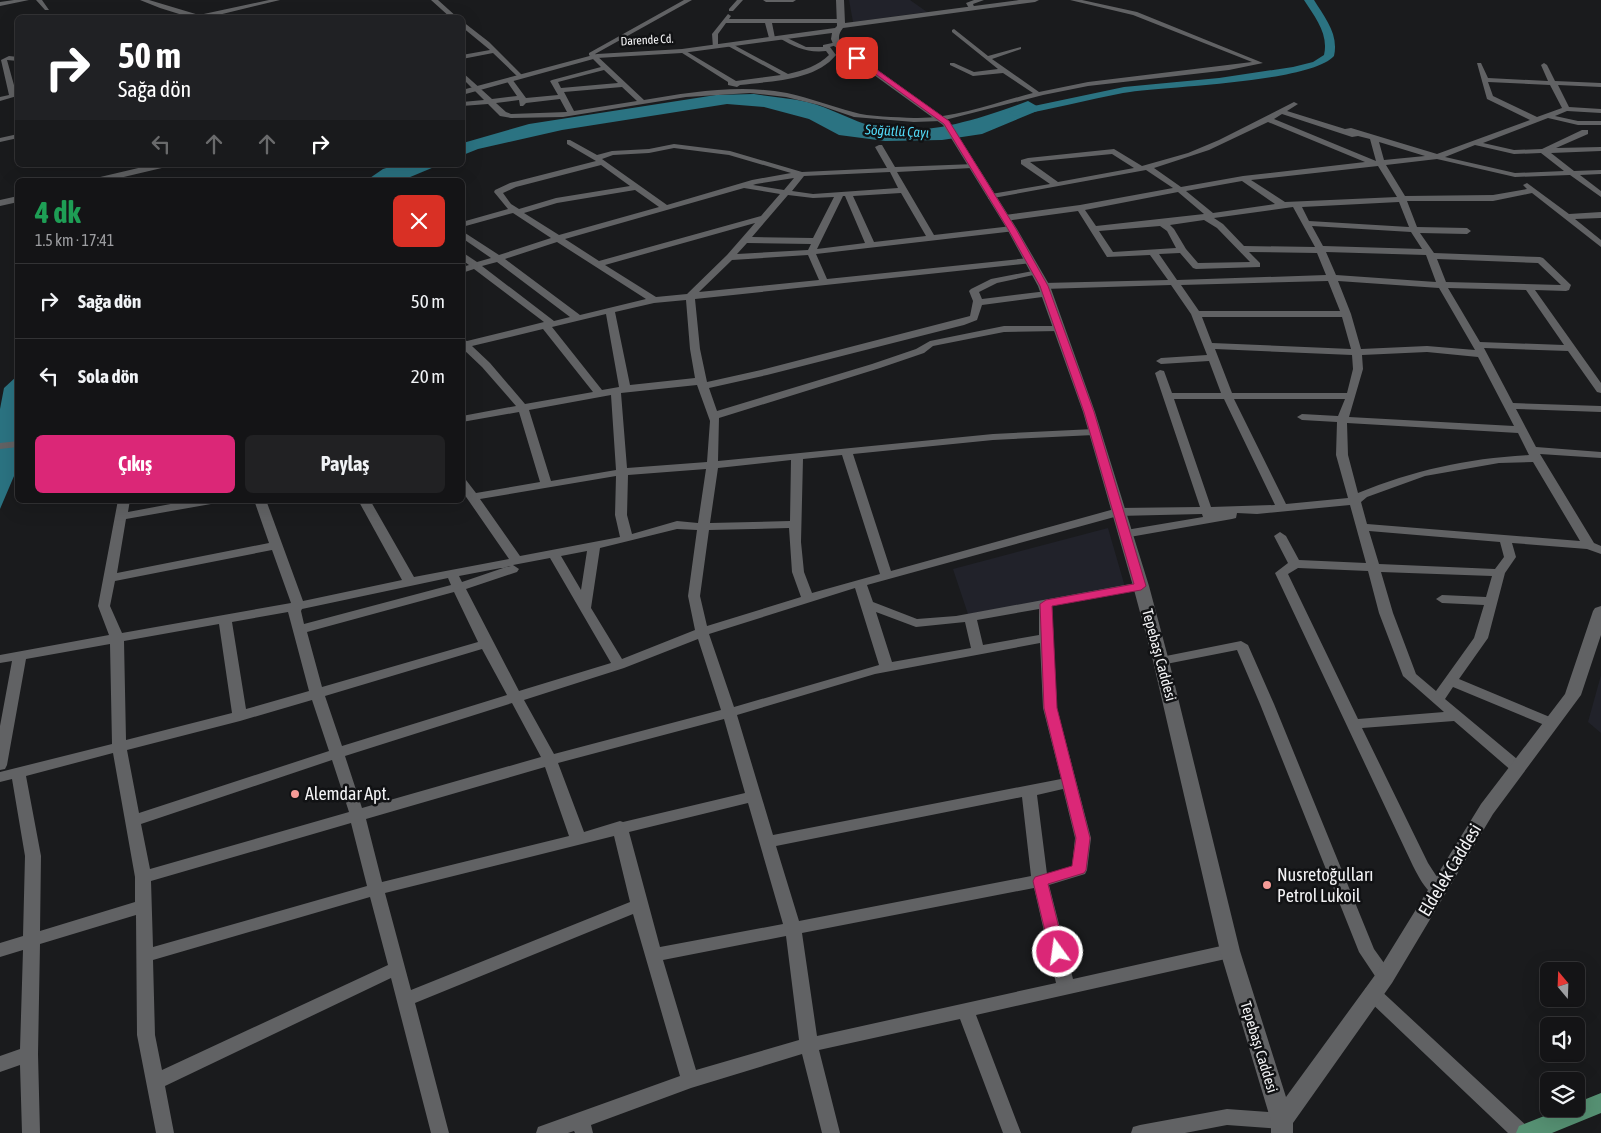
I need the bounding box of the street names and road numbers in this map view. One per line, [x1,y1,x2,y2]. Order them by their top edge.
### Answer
street label: Darende Cd. [620,32,674,48]
street label: Tepebaşı Caddesi [1139,607,1180,703]
street label: Eldelek Caddesi [1414,820,1485,920]
street label: Tepebaşı Caddesi [1237,999,1281,1095]

